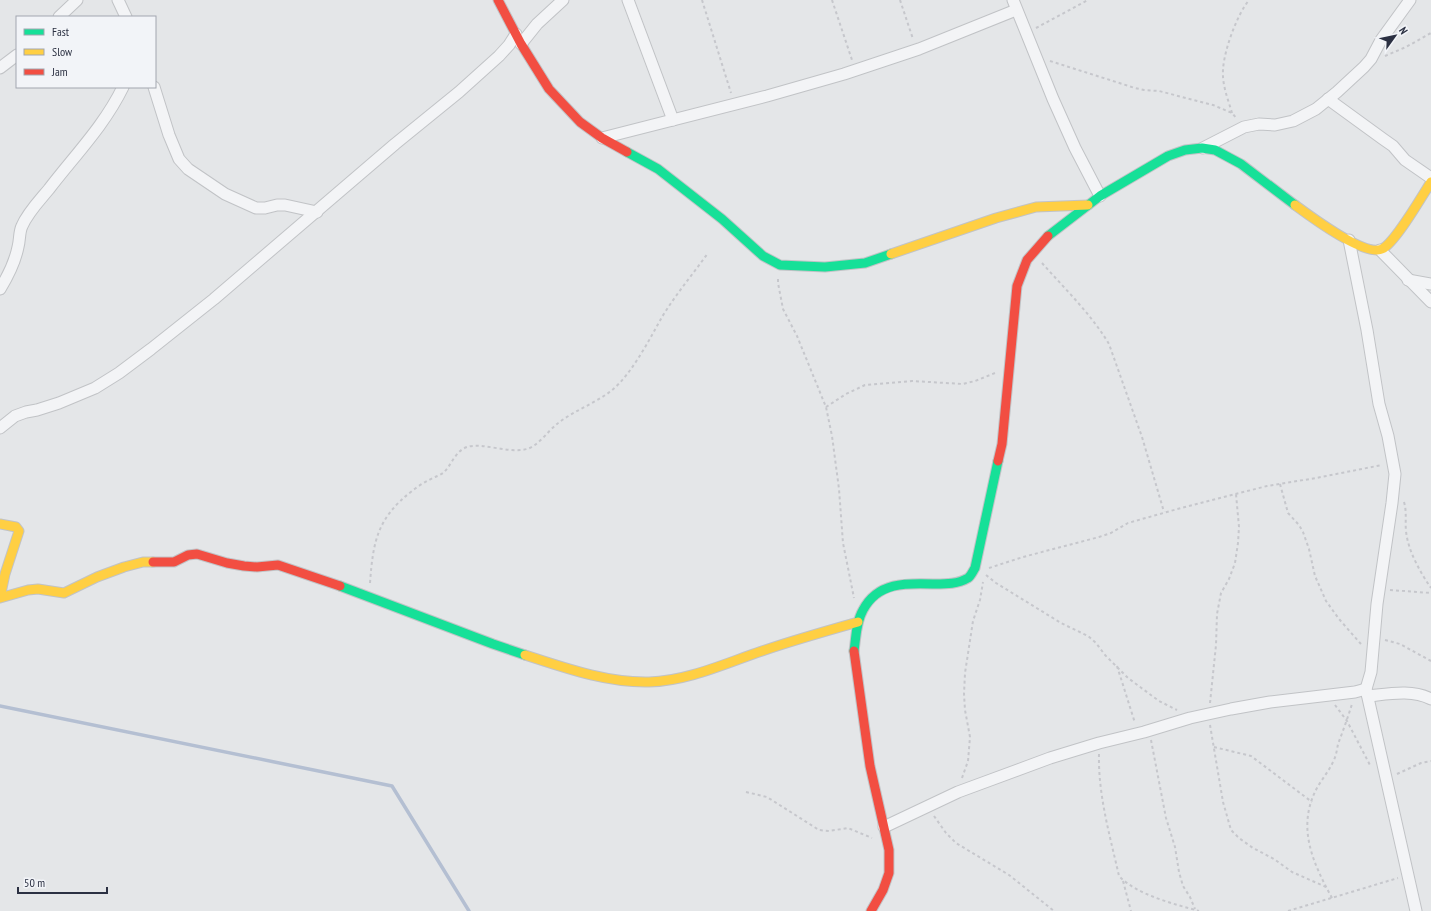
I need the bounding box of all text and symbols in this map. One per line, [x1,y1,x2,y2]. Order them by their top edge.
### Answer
legend [16,16,156,88]
north arrow [1375,16,1415,56]
text: Fast [52,24,70,39]
text: N [1396,24,1411,37]
text: Slow [52,44,73,59]
text: Jam [51,64,68,79]
scale bar [18,869,107,895]
text: 50 m [24,875,45,890]

